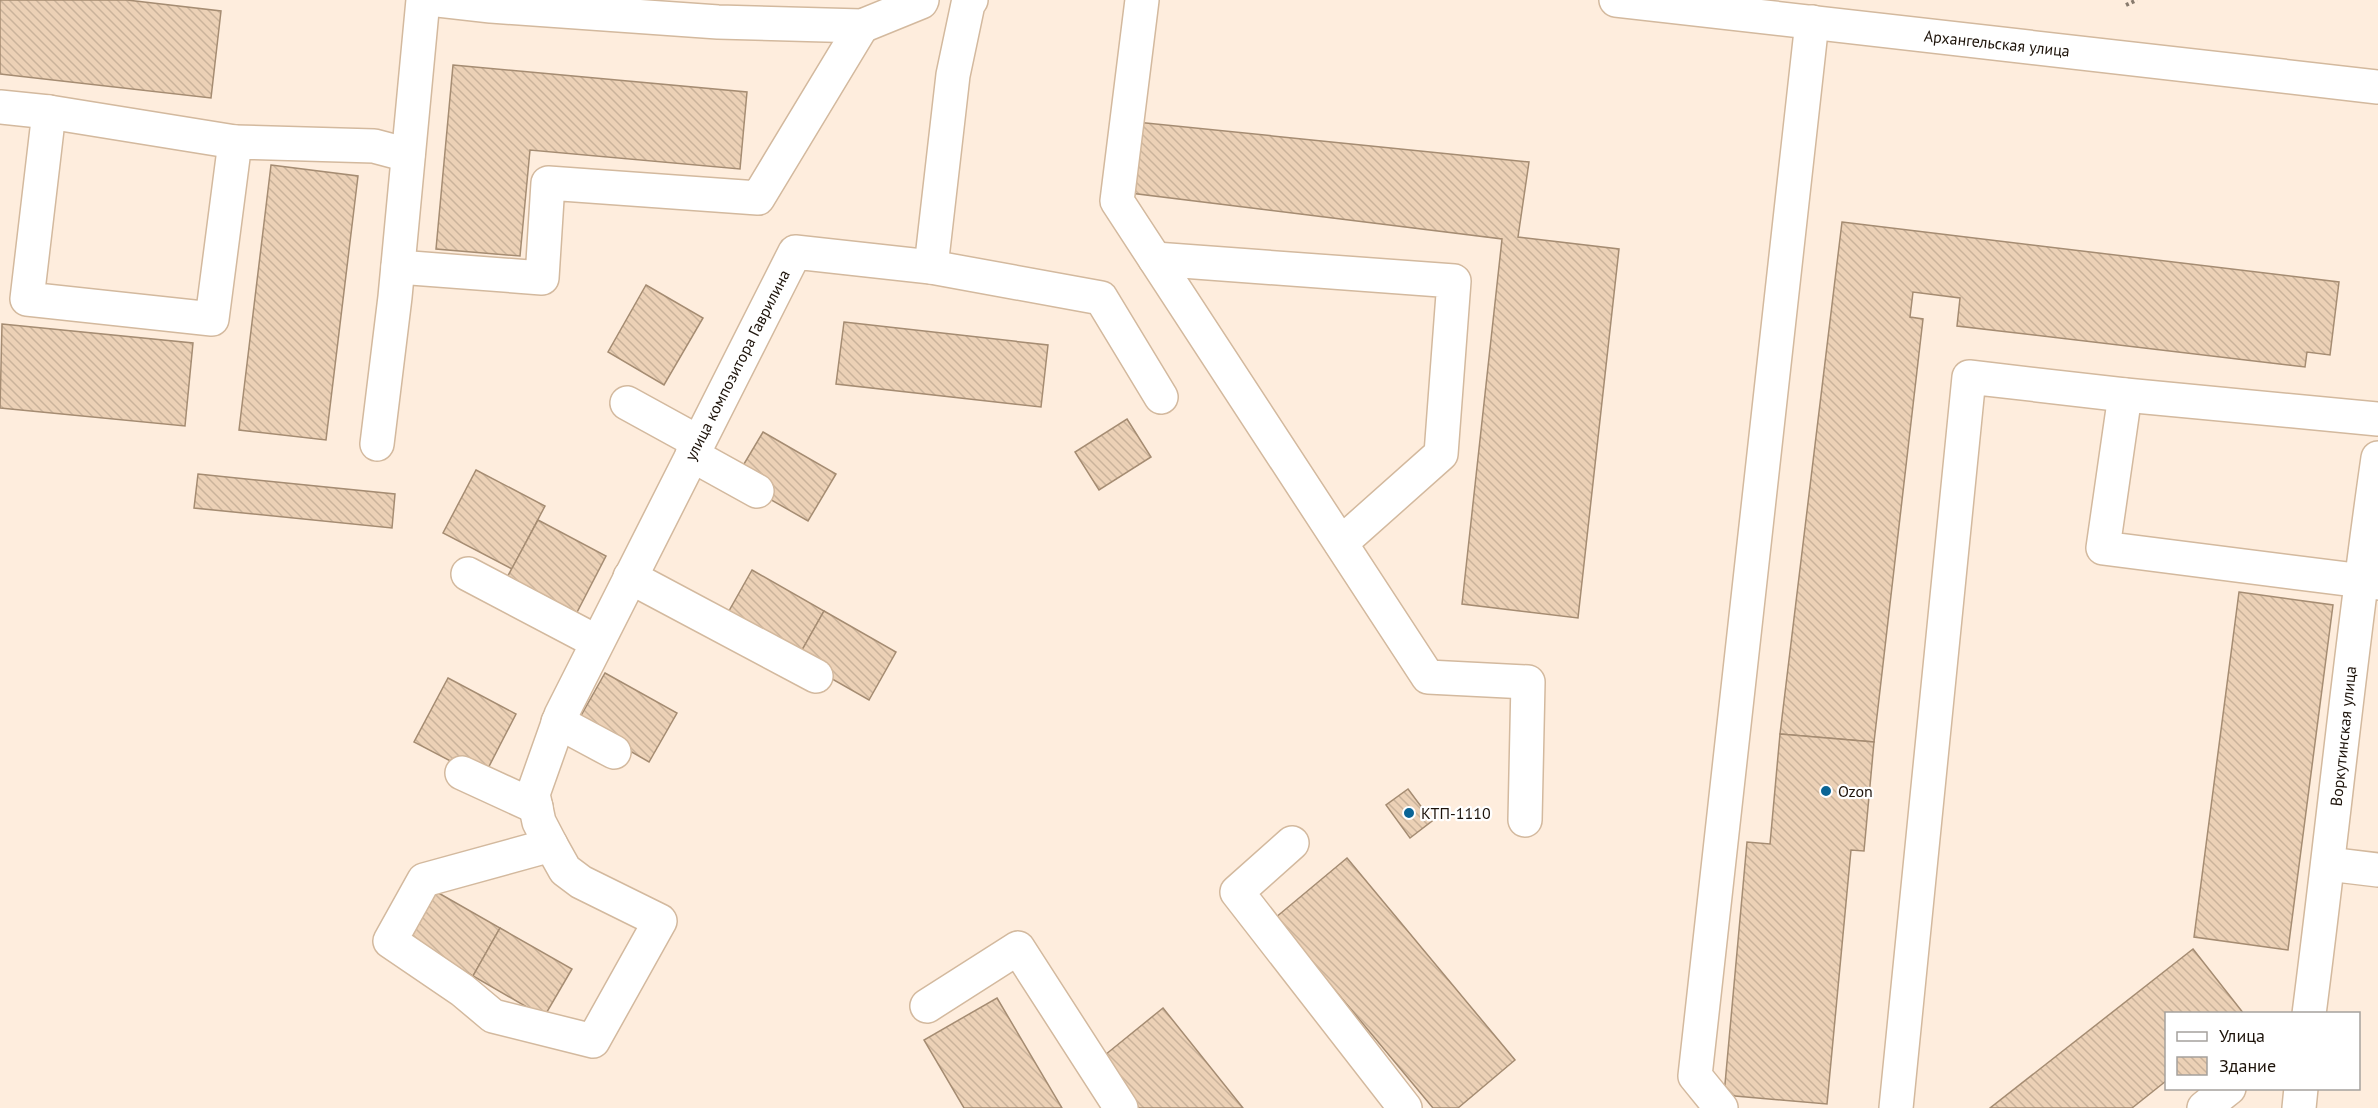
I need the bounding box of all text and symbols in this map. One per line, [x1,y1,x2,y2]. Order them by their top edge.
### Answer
street label: Архангельская улица [1923,25,2071,61]
street label: улица композитора Гаврилина [680,266,794,464]
street label: Воркутинская улица [2326,665,2360,807]
place label: Ozon [1838,781,1873,801]
marker: Ozon [1819,784,1833,798]
place label: КТП-1110 [1421,803,1491,823]
marker: КТП-1110 [1402,806,1416,820]
legend [2165,1012,2360,1090]
text: Улица [2219,1024,2265,1047]
text: Здание [2219,1054,2276,1077]

